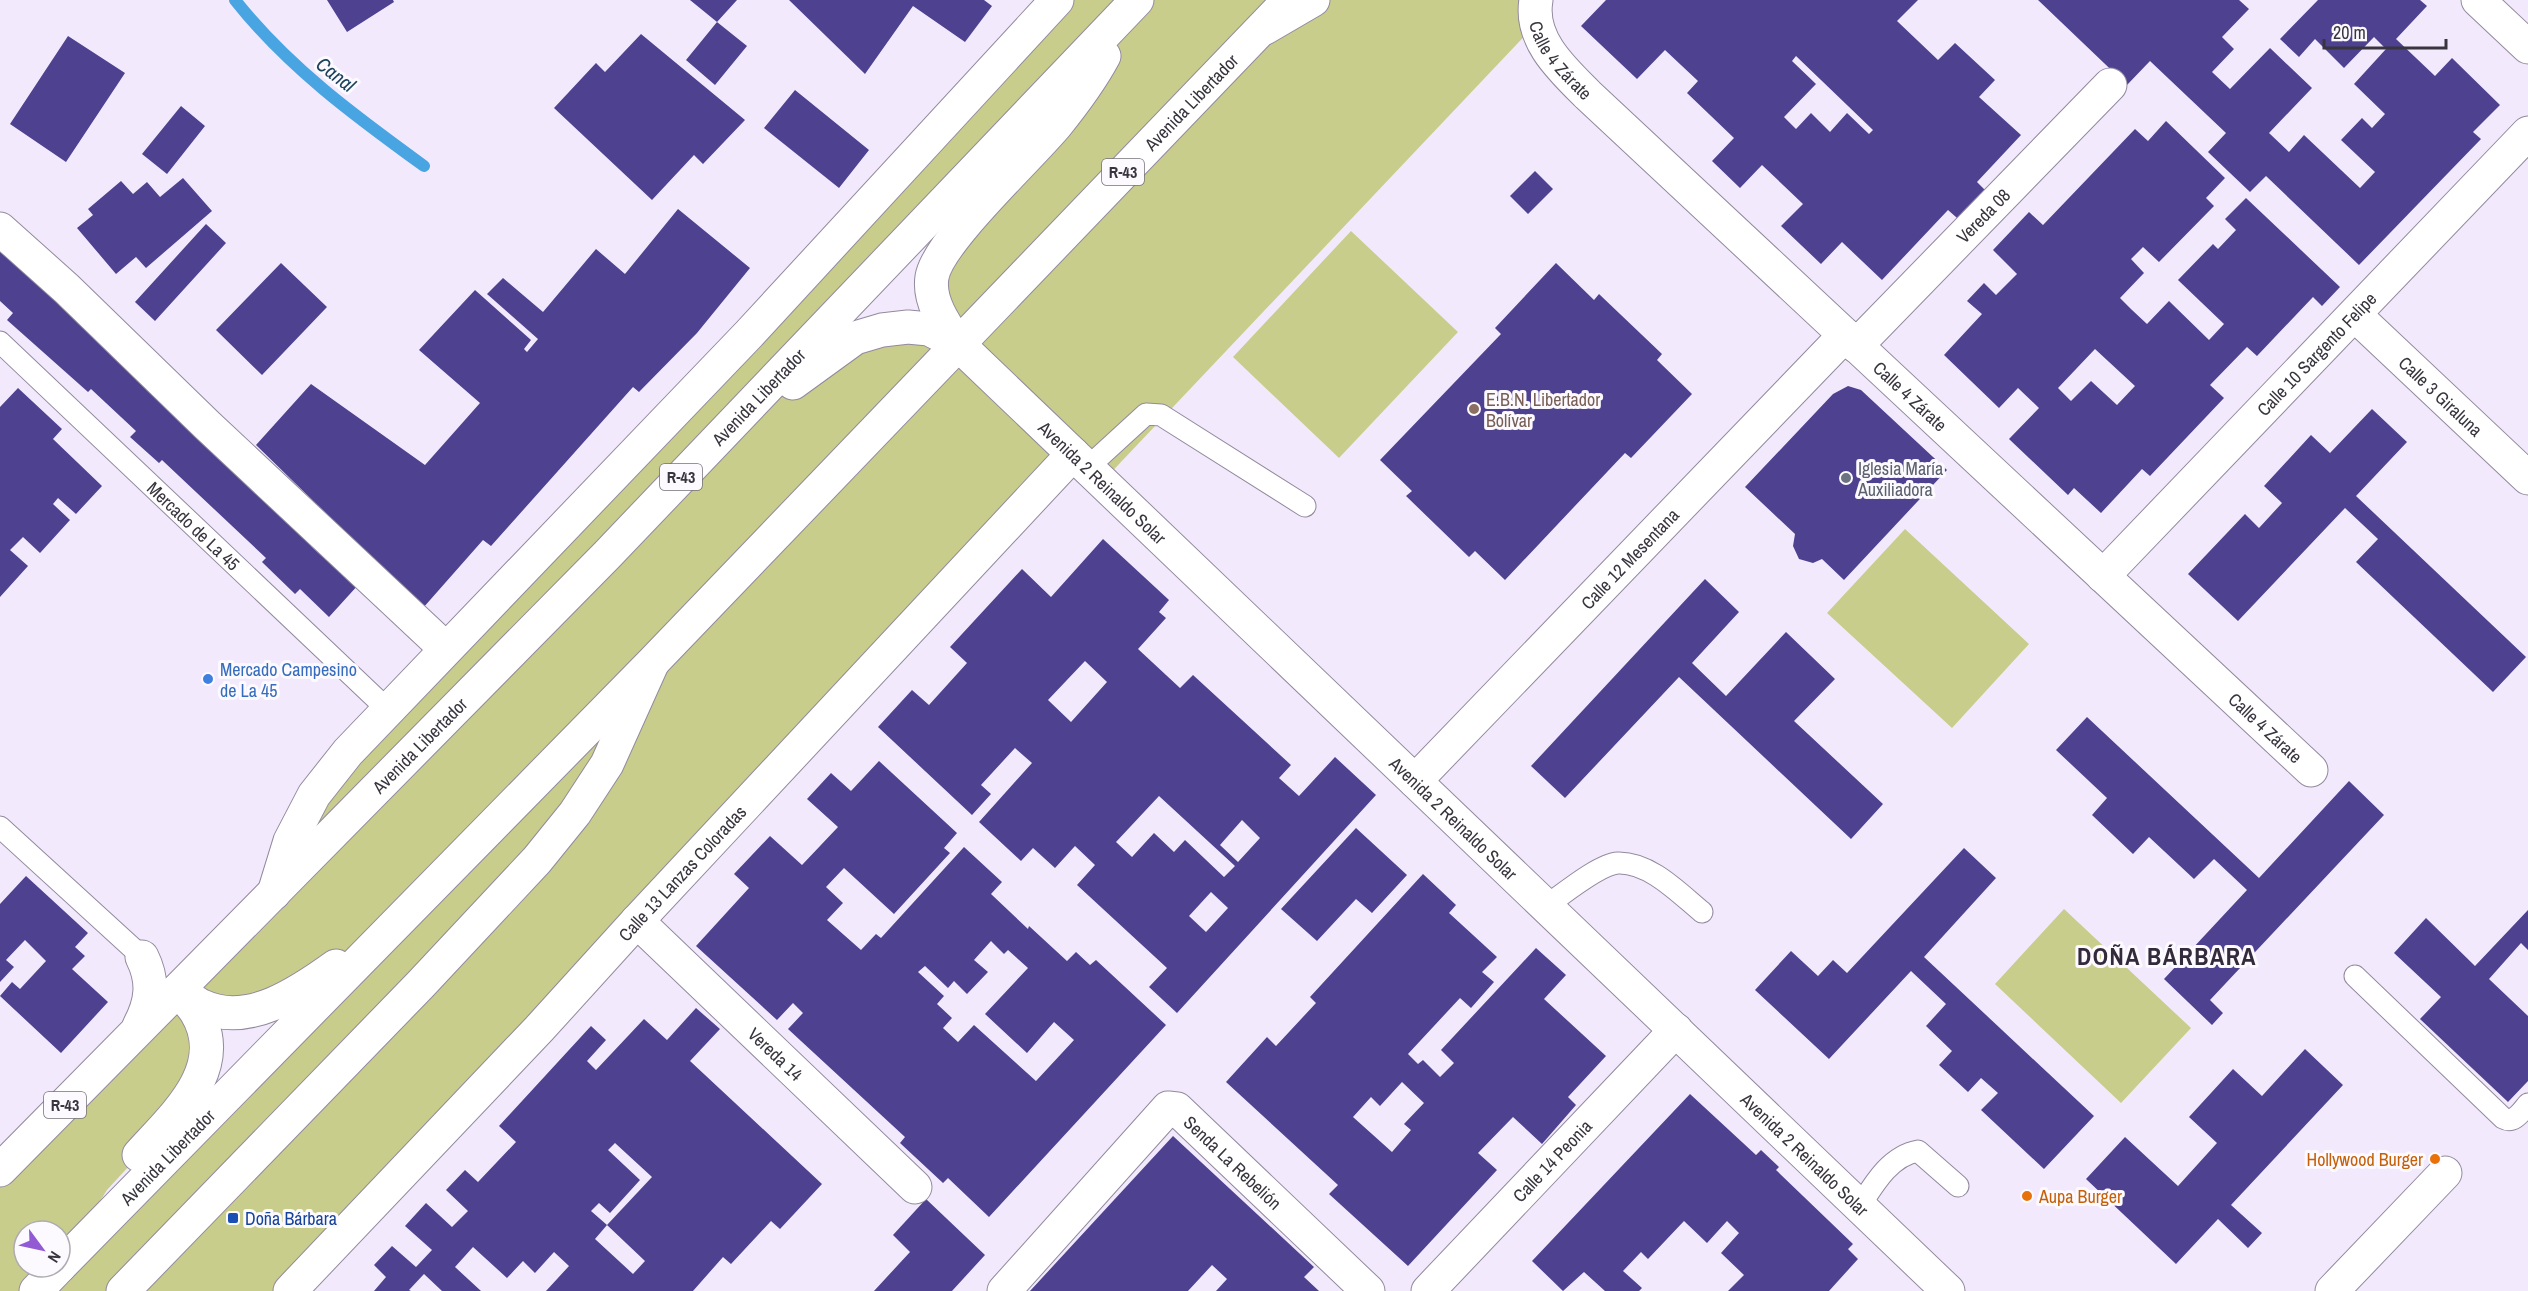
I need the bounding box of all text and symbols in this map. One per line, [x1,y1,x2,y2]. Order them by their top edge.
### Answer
scale bar [2324,12,2446,50]
street label: Calle 4 Zárate [1524,18,1598,105]
text: 20 m [2333,20,2366,45]
street label: Avenida Libertador [1138,48,1244,157]
water label: Canal [311,50,361,98]
road number: R-43 [1102,159,1144,185]
street label: Vereda 08 [1950,183,2015,248]
street label: Calle 10 Sargento Felipe [2251,286,2382,421]
street label: Avenida Libertador [705,343,811,451]
street label: Calle 3 Giraluna [2393,350,2488,442]
street label: Calle 4 Zárate [1868,355,1953,437]
place label: E.B.N. Libertador Bolívar [1486,387,1600,433]
marker: E.B.N. Libertador Bolívar [1467,402,1481,416]
street label: Avenida 2 Reinaldo Solar [1032,414,1172,549]
place label: Iglesia María Auxiliadora [1857,456,1943,502]
road number: R-43 [660,464,702,490]
marker: Iglesia María Auxiliadora [1839,471,1853,485]
street label: Mercado de La 45 [142,476,246,576]
street label: Calle 12 Mesentana [1575,503,1684,615]
place label: Mercado Campesino de La 45 [220,657,357,703]
marker: Mercado Campesino de La 45 [201,672,215,686]
street label: Calle 4 Zárate [2223,687,2308,768]
street label: Avenida Libertador [366,692,472,799]
street label: Avenida 2 Reinaldo Solar [1384,750,1523,885]
street label: Calle 13 Lanzas Coloradas [612,800,752,946]
district label: DOÑA BÁRBARA [2077,940,2257,972]
street label: Vereda 14 [743,1021,809,1086]
street label: Avenida 2 Reinaldo Solar [1735,1086,1874,1221]
road number: R-43 [44,1092,86,1118]
street label: Avenida Libertador [114,1103,220,1211]
street label: Senda La Rebelión [1178,1110,1287,1215]
street label: Calle 14 Peonia [1507,1114,1597,1207]
place label: Hollywood Burger [2307,1147,2423,1172]
marker: Hollywood Burger [2428,1152,2442,1166]
place label: Aupa Burger [2038,1184,2122,1209]
marker: Aupa Burger [2020,1189,2034,1203]
place label: Doña Bárbara [245,1206,337,1231]
marker: Doña Bárbara [226,1211,240,1225]
north arrow [12,1219,72,1279]
text: N [43,1247,66,1267]

